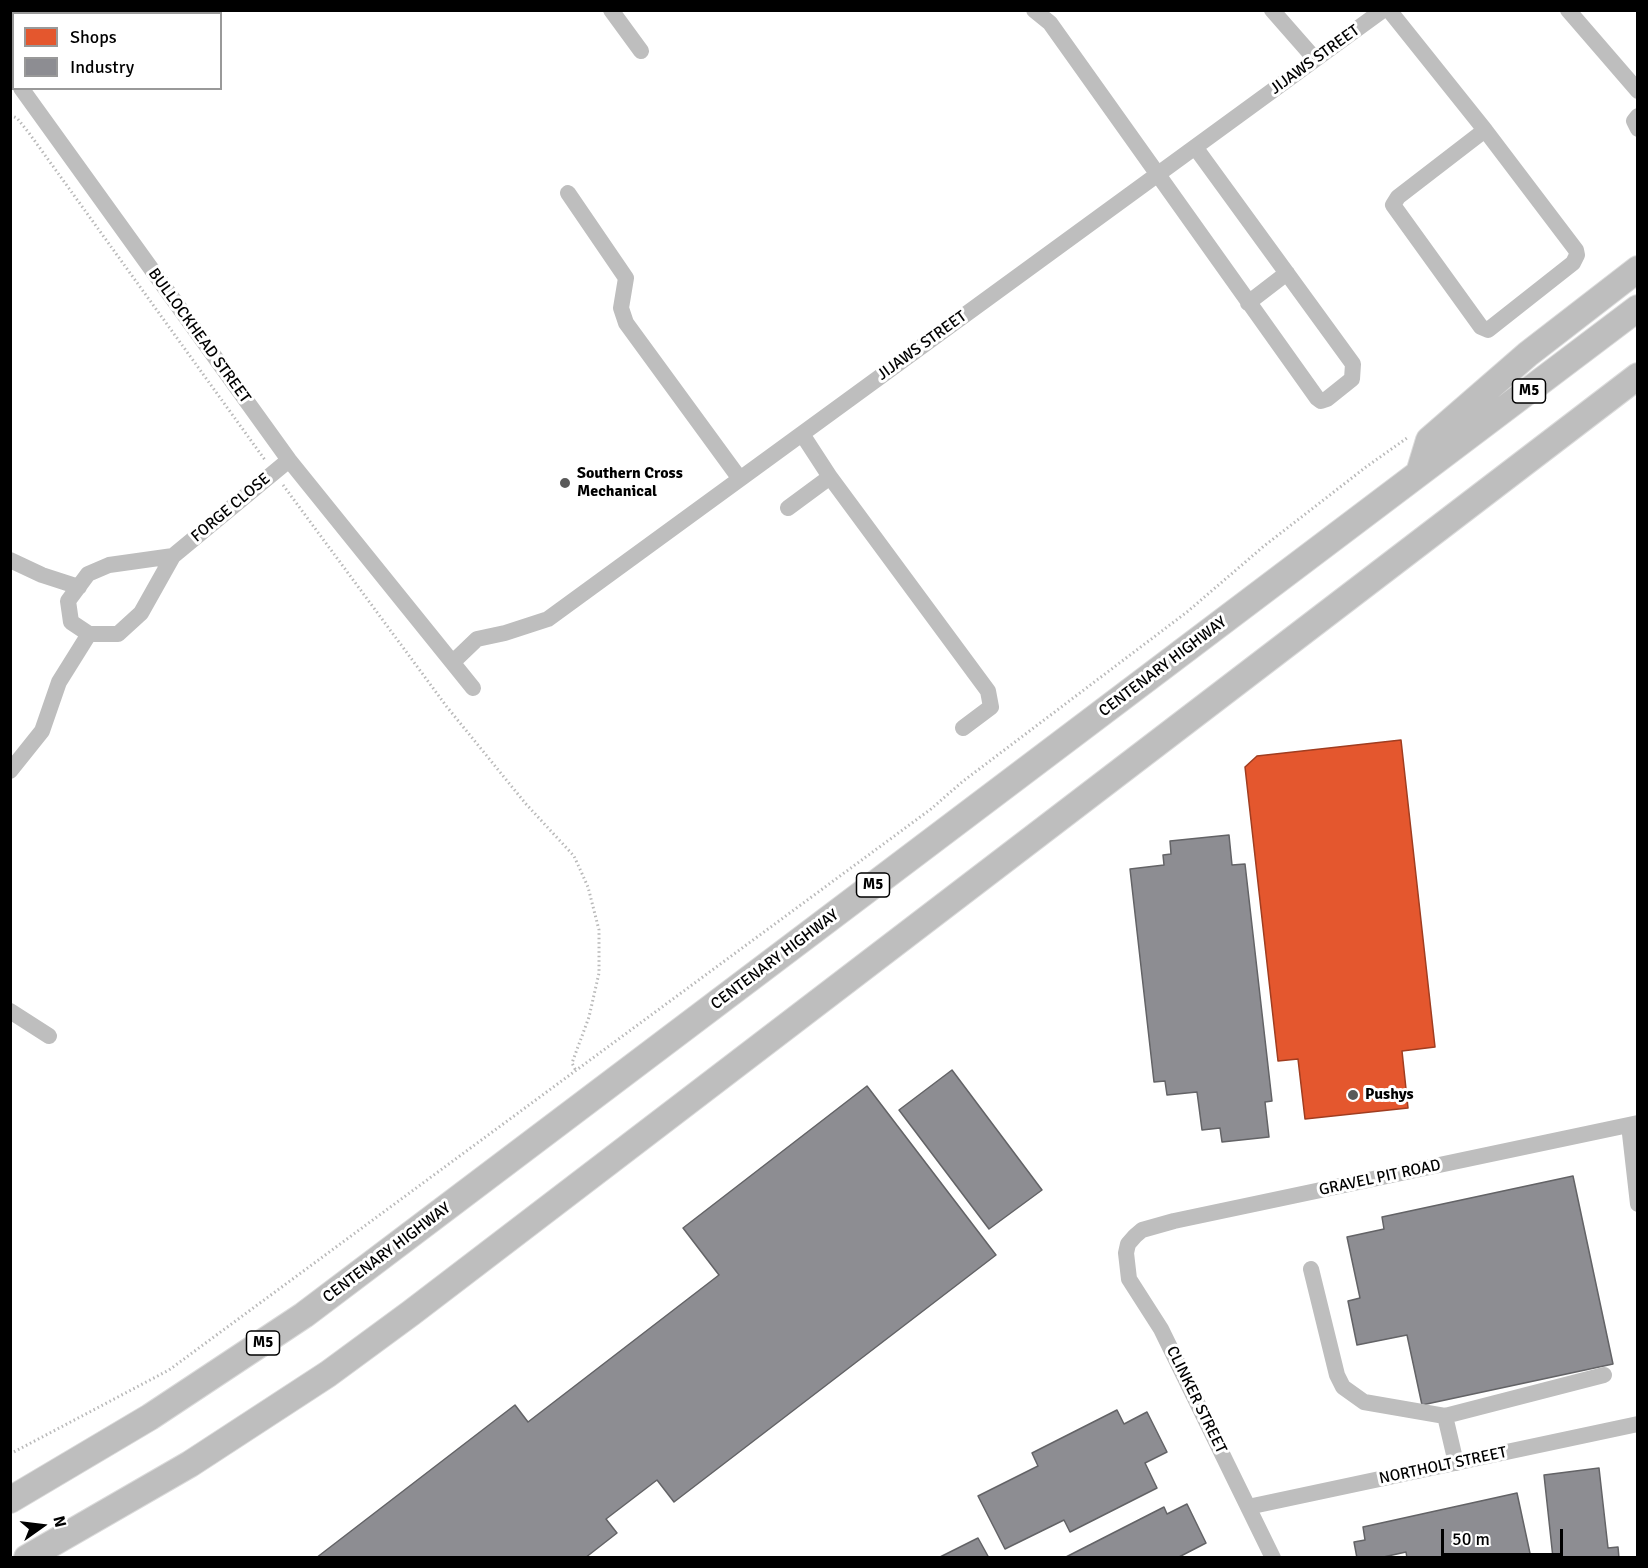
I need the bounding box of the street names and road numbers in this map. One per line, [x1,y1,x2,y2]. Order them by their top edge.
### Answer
street label: JIJAWS STREET [1267,21,1363,99]
street label: BULLOCKHEAD STREET [144,265,254,407]
street label: JIJAWS STREET [874,307,970,385]
road number: M5 [1512,379,1546,403]
street label: FORGE CLOSE [188,469,274,547]
street label: CENTENARY HIGHWAY [1095,613,1231,721]
road number: M5 [856,873,890,897]
street label: CENTENARY HIGHWAY [707,906,843,1014]
street label: GRAVEL PIT ROAD [1317,1156,1443,1200]
street label: CENTENARY HIGHWAY [319,1199,455,1307]
road number: M5 [246,1331,280,1355]
street label: CLINKER STREET [1162,1343,1230,1457]
street label: NORTHOLT STREET [1377,1443,1509,1489]

